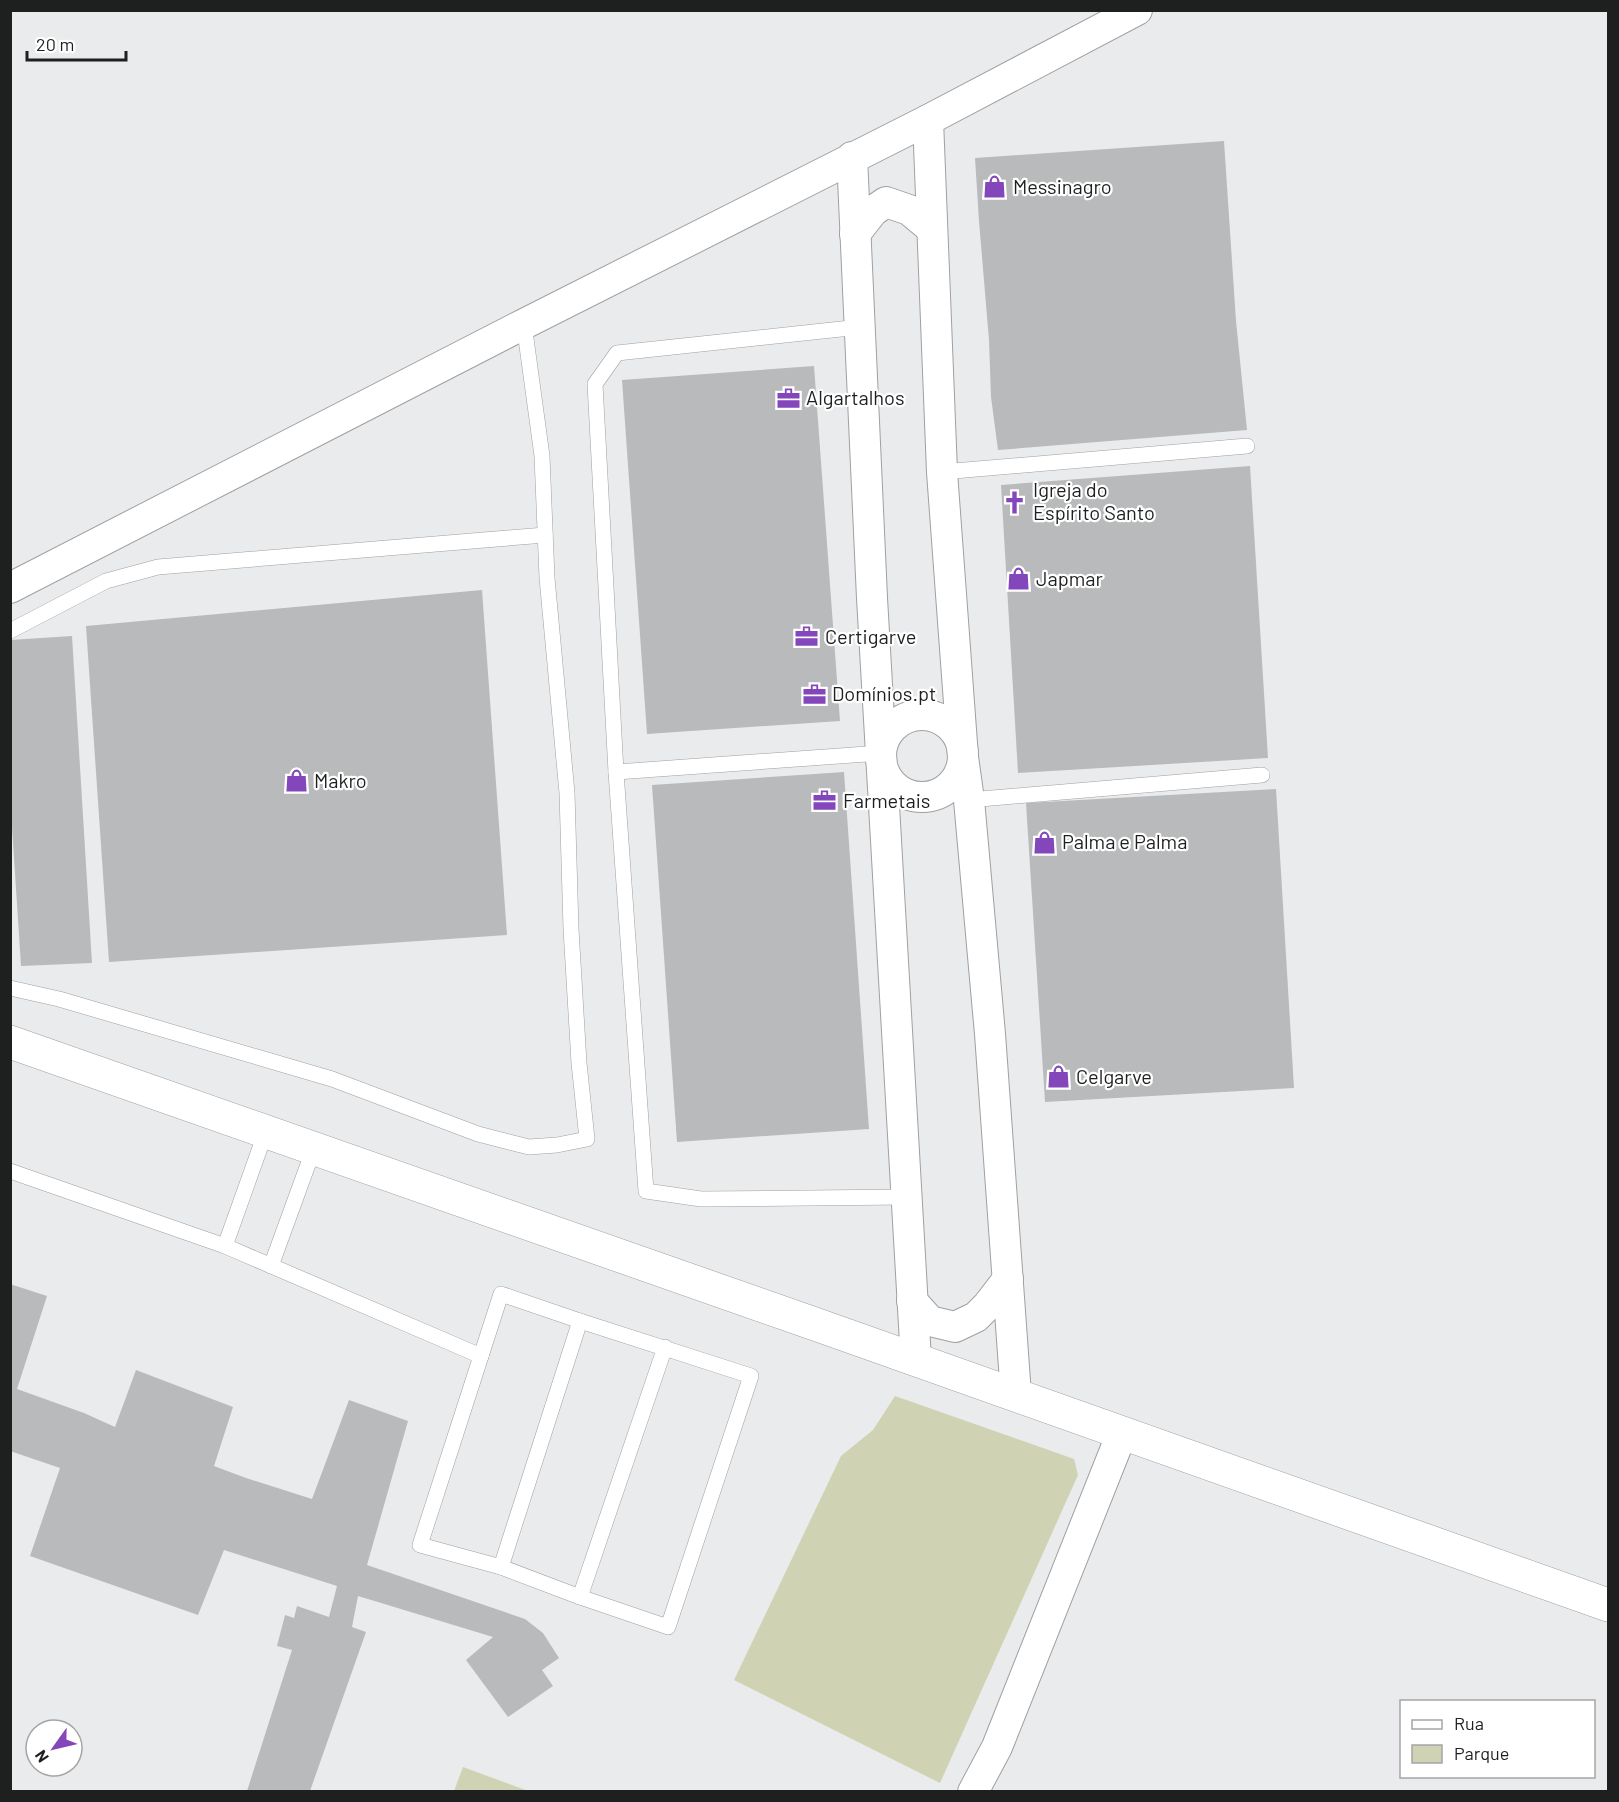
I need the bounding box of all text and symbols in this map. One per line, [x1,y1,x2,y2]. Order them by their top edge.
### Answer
scale bar [27,24,126,62]
text: 20 m [36,33,74,55]
shop icon: Messinagro [982,174,1008,200]
place label: Messinagro [1013,174,1112,198]
office icon: Algartalhos [775,385,801,411]
place label: Algartalhos [806,385,905,409]
place label: Igreja do Espírito Santo [1033,477,1155,524]
church icon: Igreja do Espírito Santo [1002,489,1028,515]
shop icon: Japmar [1005,566,1031,592]
place label: Japmar [1036,566,1103,590]
office icon: Certigarve [794,624,820,650]
place label: Certigarve [825,624,916,648]
office icon: Domínios.pt [801,681,827,707]
place label: Domínios.pt [832,681,936,705]
shop icon: Makro [283,768,309,794]
place label: Makro [314,768,367,792]
office icon: Farmetais [812,788,838,814]
place label: Farmetais [843,788,930,812]
shop icon: Palma e Palma [1031,829,1057,855]
place label: Palma e Palma [1062,829,1187,853]
shop icon: Celgarve [1045,1064,1071,1090]
place label: Celgarve [1076,1064,1152,1088]
legend [1400,1700,1595,1778]
text: Rua [1454,1712,1484,1734]
north arrow [24,1718,84,1778]
text: Parque [1454,1742,1509,1764]
text: N [30,1747,52,1766]

